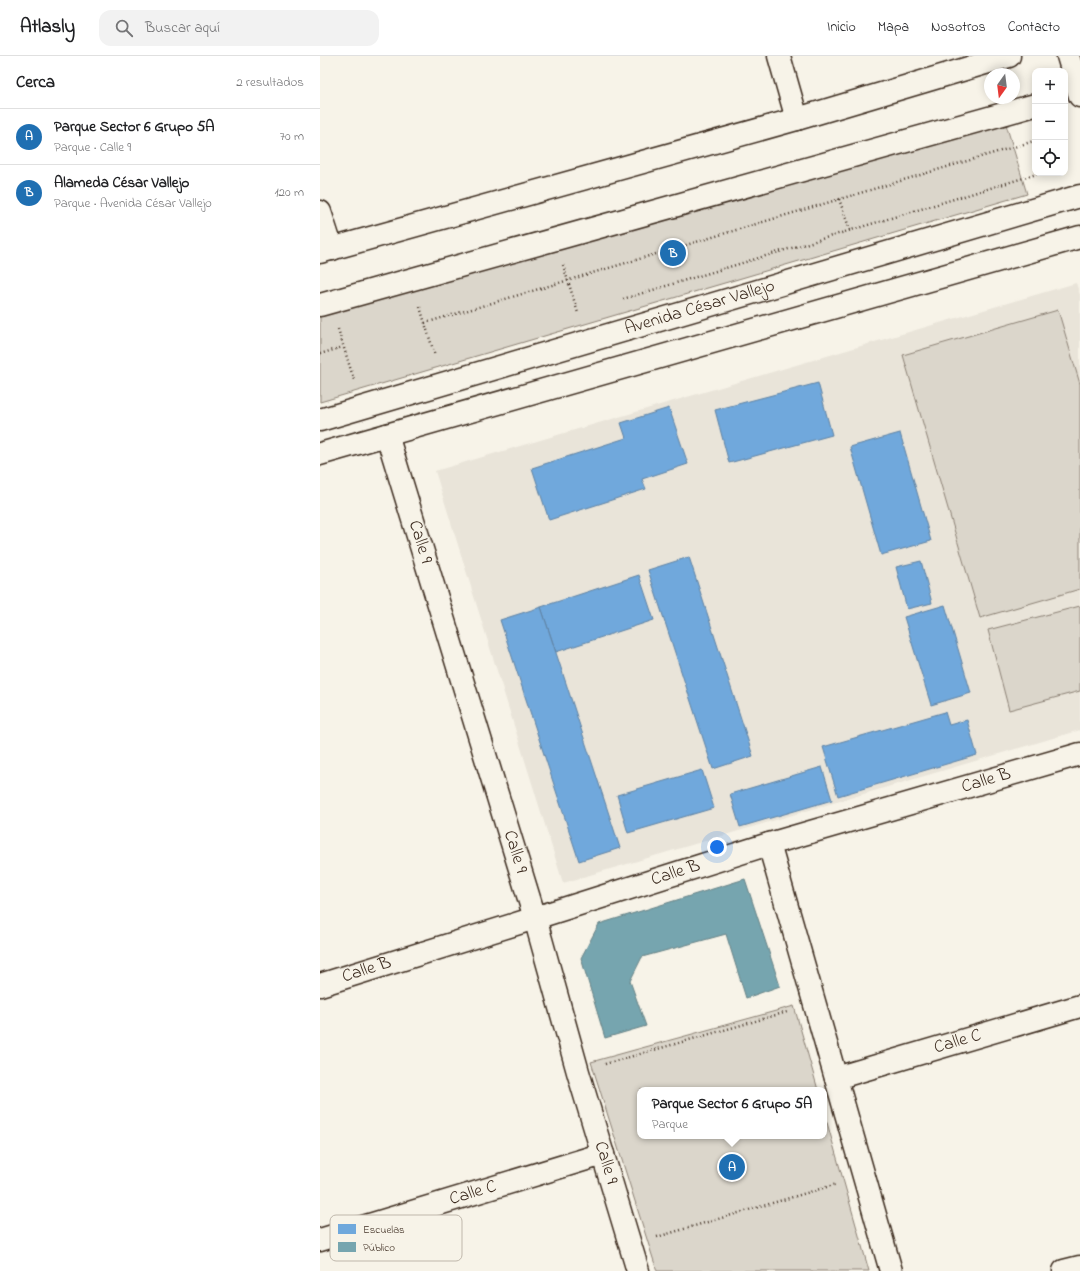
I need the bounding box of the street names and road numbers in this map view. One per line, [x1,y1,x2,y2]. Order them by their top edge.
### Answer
street label: Avenida César Vallejo [622,274,778,342]
street label: Calle 9 [401,517,439,567]
street label: Calle B [959,762,1014,801]
street label: Calle 9 [496,827,534,877]
street label: Calle B [648,853,704,893]
street label: Calle B [339,951,395,990]
street label: Calle C [931,1023,985,1061]
street label: Calle 9 [587,1138,624,1188]
street label: Calle C [446,1174,500,1213]

